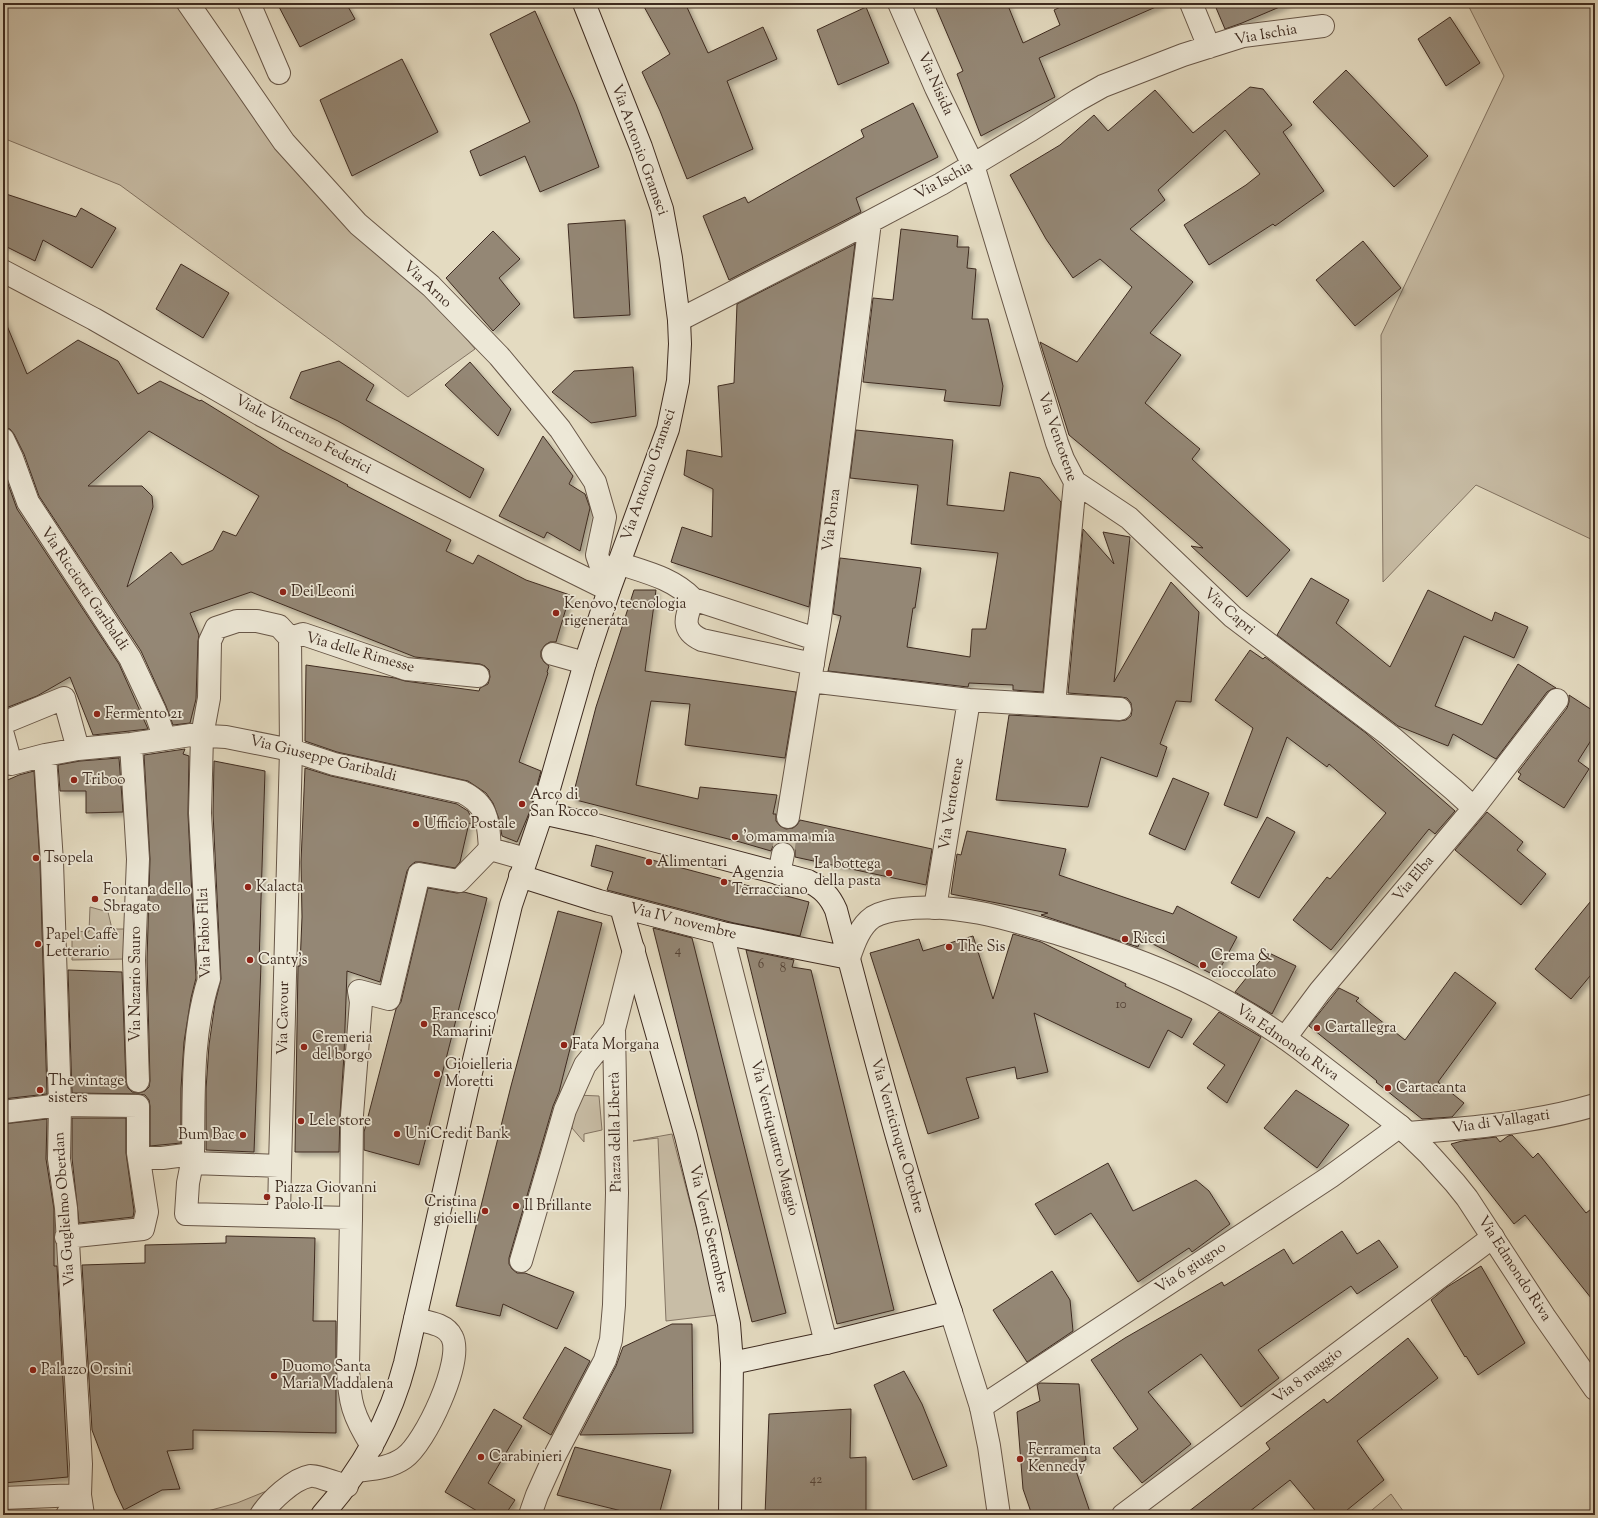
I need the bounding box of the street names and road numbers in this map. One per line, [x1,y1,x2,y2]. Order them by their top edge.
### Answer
street label: Via Ischia [1233,19,1299,51]
street label: Via Nisida [912,49,958,119]
street label: Via Antonio Gramsci [605,81,673,219]
street label: Via Ischia [911,156,977,205]
street label: Via Arno [398,257,456,313]
street label: Viale Vincenzo Federici [231,390,375,480]
street label: Via Ventotene [1032,390,1082,484]
street label: Via Antonio Gramsci [617,406,681,544]
street label: Via Ponza [818,487,846,553]
street label: Via Ricciotti Garibaldi [35,523,133,655]
street label: Via Capri [1199,584,1259,640]
street label: Via delle Rimesse [303,627,417,679]
street label: Via Giuseppe Garibaldi [247,731,399,787]
street label: Via Ventotene [934,756,970,852]
street label: Via Elba [1389,851,1439,906]
street label: Via Fabio Filzi [193,887,217,979]
street label: Via IV novembre [627,899,739,945]
street label: Via Nazario Sauro [126,926,147,1042]
street label: Via Cavour [273,980,295,1055]
street label: Via Edmondo Riva [1231,999,1343,1087]
street label: Via Venticinque Ottobre [865,1056,929,1216]
street label: Via Ventiquattro Maggio [745,1058,803,1218]
street label: Piazza della Libertà [604,1071,628,1192]
street label: Via di Vallagati [1451,1105,1551,1139]
street label: Via Guglielmo Oberdan [49,1131,81,1287]
street label: Via Venti Settembre [683,1163,733,1295]
street label: Via Edmondo Riva [1472,1212,1556,1326]
street label: Via 6 giugno [1151,1237,1231,1299]
street label: Via 8 maggio [1269,1343,1347,1409]

